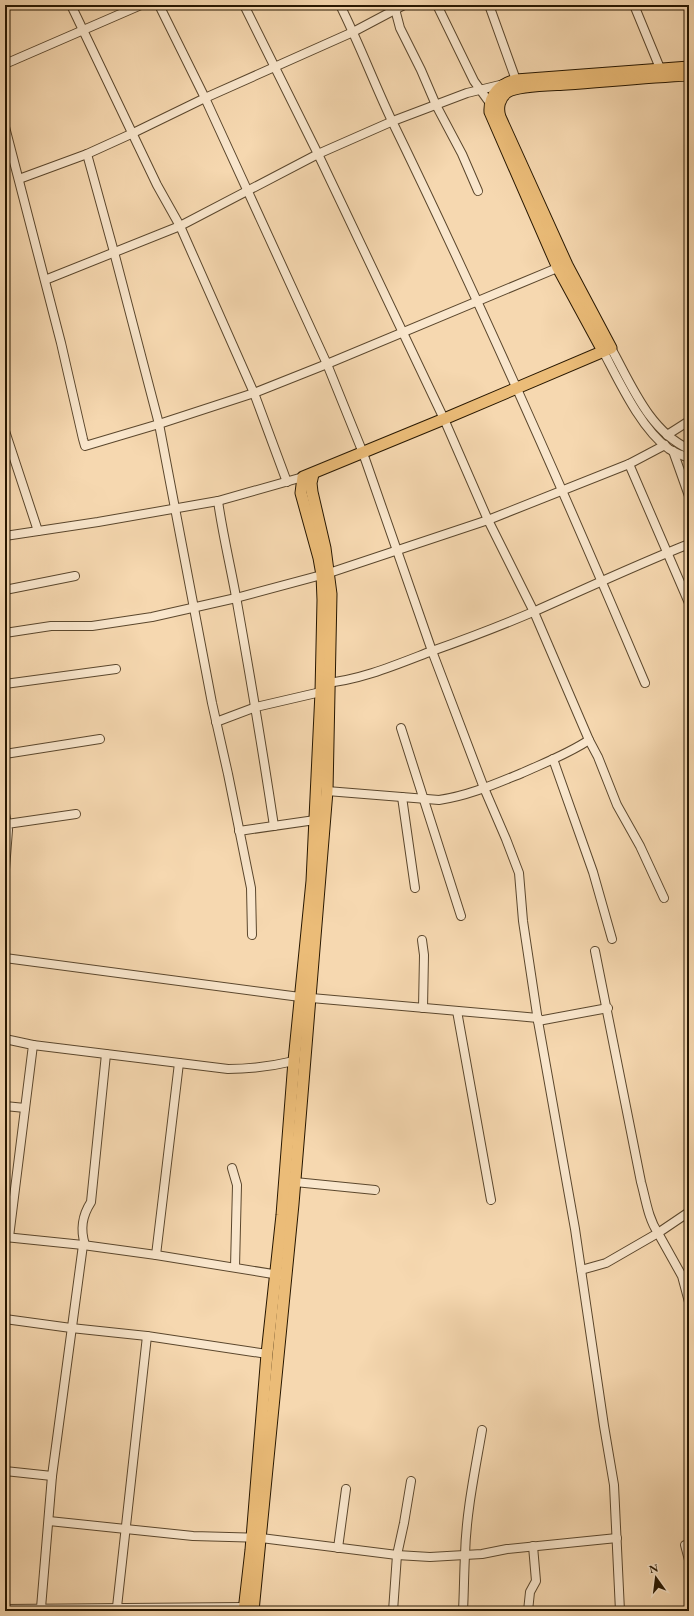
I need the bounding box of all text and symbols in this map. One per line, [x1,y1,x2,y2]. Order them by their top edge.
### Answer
north arrow [636,1558,676,1598]
text: N [648,1560,660,1576]

